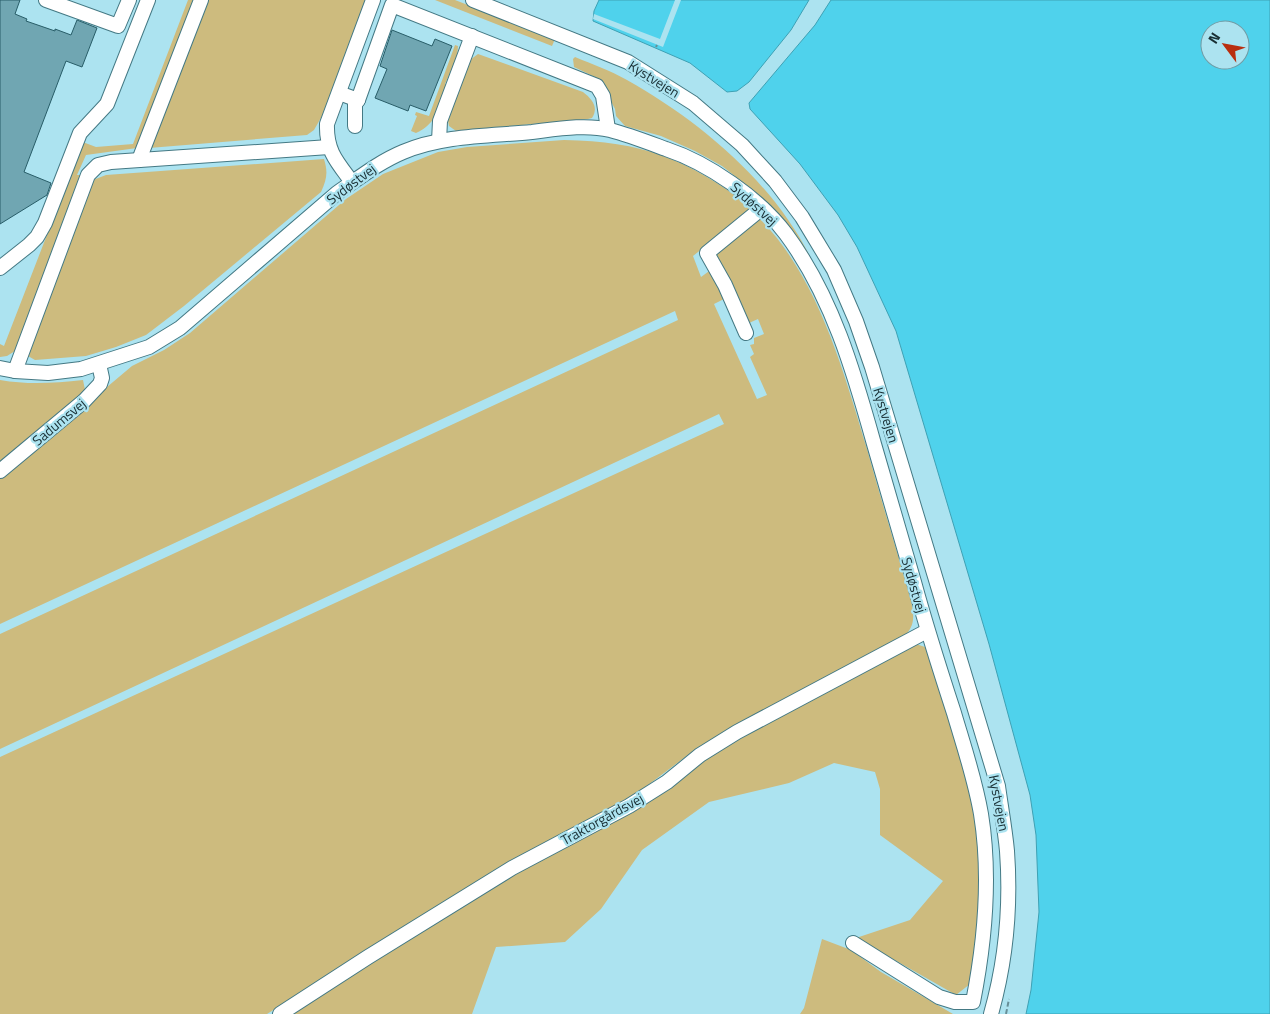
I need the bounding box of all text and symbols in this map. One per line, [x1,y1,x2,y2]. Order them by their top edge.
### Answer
north arrow [1200,20,1250,70]
text: N [1202,28,1225,48]
street label: Kystvejen [625,55,684,103]
street label: Sydøstvej [322,158,380,209]
street label: Sydøstvej [726,177,783,231]
street label: Kystvejen [868,385,905,445]
street label: Sadumsvej [27,393,90,450]
street label: Sydøstvej [897,555,932,615]
street label: Kystvejen [984,773,1015,833]
street label: Traktorgårdsvej [557,787,647,850]

